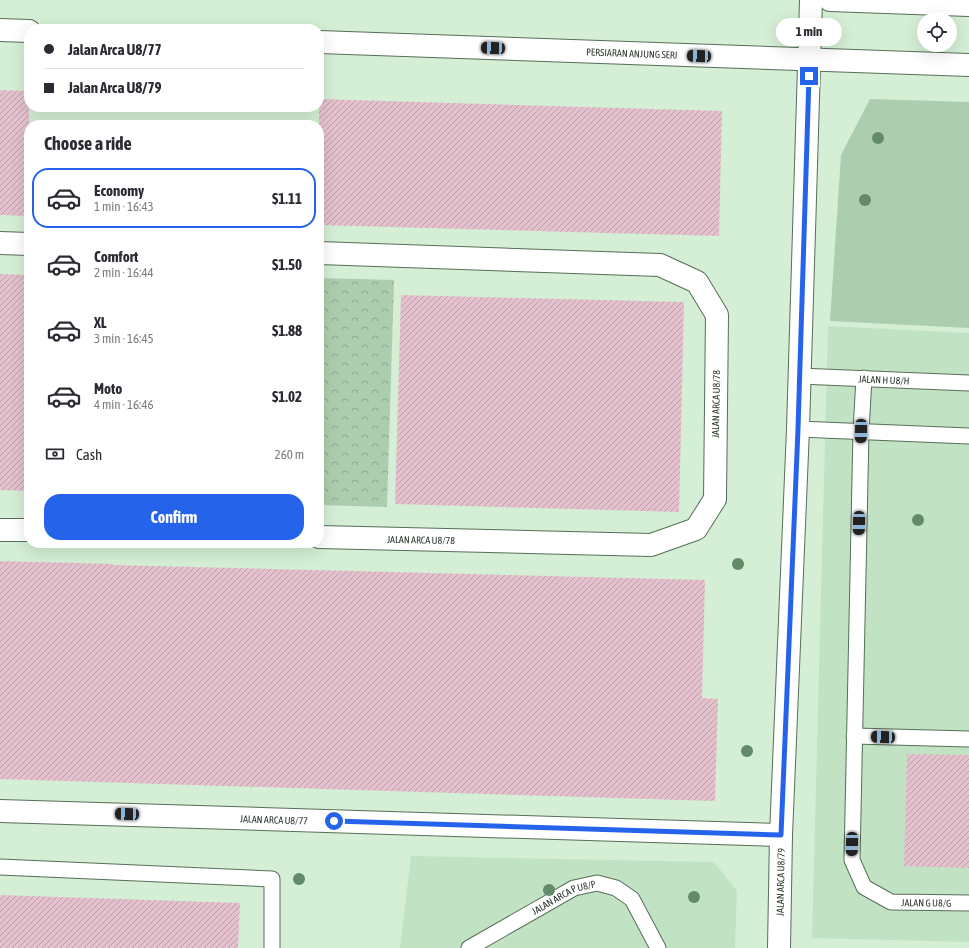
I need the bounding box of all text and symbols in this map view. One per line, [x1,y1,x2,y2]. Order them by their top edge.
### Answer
map controls [917,12,957,52]
button: locate [917,12,957,52]
callout: 1 min [776,18,842,46]
text: 1 min [796,24,822,39]
text: Jalan Arca U8/77 [68,41,161,58]
car [481,42,505,54]
street label: PERSIARAN ANJUNG SERI [586,46,678,60]
car [687,50,711,62]
route end [800,67,818,85]
text: Jalan Arca U8/79 [68,79,161,96]
text: Choose a ride [44,133,132,154]
icon: car [46,180,82,216]
text: Economy [94,182,144,199]
text: $1.11 [272,190,302,207]
text: 1 min · 16:43 [94,199,154,214]
icon: car [46,246,82,282]
text: Comfort [94,248,138,265]
text: $1.50 [272,256,302,273]
text: 2 min · 16:44 [94,265,154,280]
icon: car [46,312,82,348]
text: XL [94,314,107,331]
text: $1.88 [272,322,302,339]
text: 3 min · 16:45 [94,331,154,346]
street label: JALAN ARCA U8/78 [710,370,722,438]
street label: JALAN H U8/H [858,373,910,386]
icon: car [46,378,82,414]
text: Moto [94,380,122,397]
text: $1.02 [272,388,302,405]
text: 4 min · 16:46 [94,397,154,412]
car [855,419,867,443]
icon: cash [44,443,66,465]
text: Cash [76,446,102,463]
text: 260 m [275,447,304,462]
button: Confirm [44,494,304,540]
car [853,511,865,535]
street label: JALAN ARCA U8/78 [387,534,455,546]
car [871,731,895,743]
car [115,808,139,820]
route start [325,812,343,830]
street label: JALAN ARCA U8/77 [240,813,308,826]
car [846,832,858,856]
street label: JALAN ARCA U8/79 [774,848,786,916]
street label: JALAN ARCA P U8/P [530,878,597,917]
street label: JALAN G U8/G [901,897,952,908]

